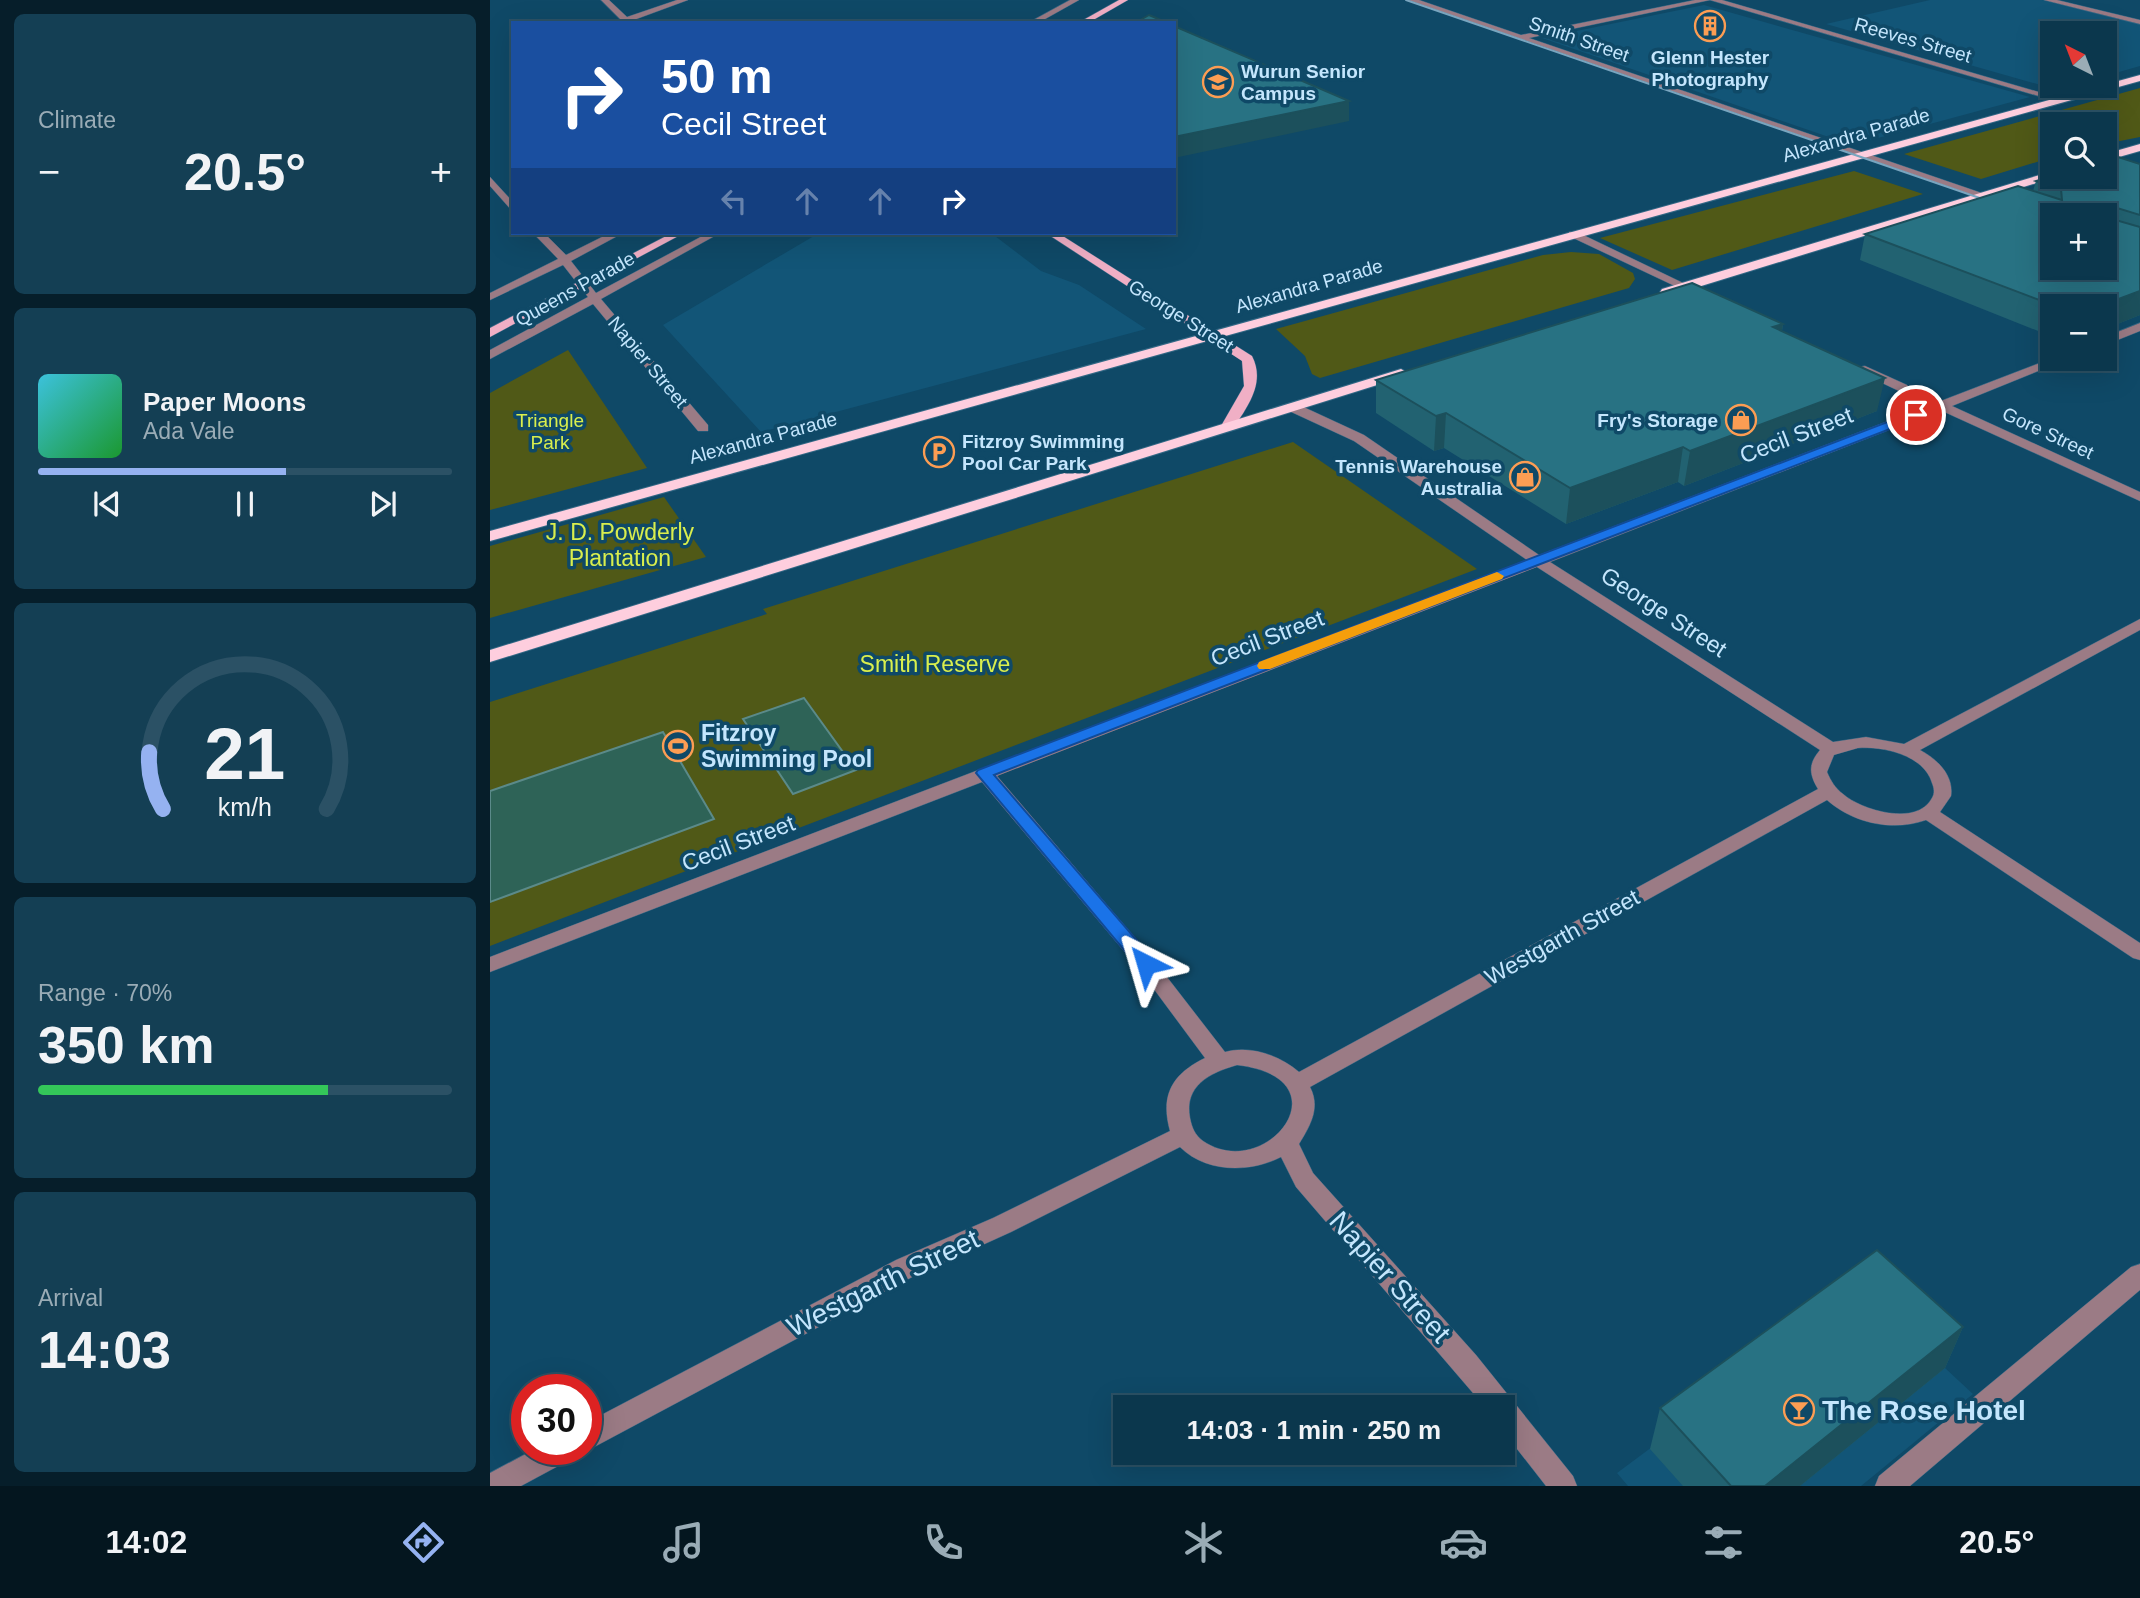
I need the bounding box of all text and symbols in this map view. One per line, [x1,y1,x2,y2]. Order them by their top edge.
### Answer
building icon: Glenn Hester Photography [1693,9,1727,43]
street label: Smith Street [1526,12,1633,66]
street label: Reeves Street [1852,13,1974,67]
north arrow [2040,21,2118,98]
map controls [2040,21,2117,371]
place label: Glenn Hester Photography [1651,47,1770,90]
icon: right [546,49,637,140]
text: 50 m [661,49,773,103]
place label: Wurun Senior Campus [1241,61,1366,104]
school or university icon: Wurun Senior Campus [1201,65,1235,99]
street label: Alexandra Parade [1780,104,1932,166]
text: Cecil Street [661,106,826,142]
text: Climate [38,107,116,133]
button: search [2040,112,2117,189]
text: 20.5° [184,143,306,201]
text: − [38,151,60,193]
text: + [430,151,452,193]
icon: left [715,182,753,220]
icon: ahead [788,182,826,220]
icon: ahead [861,182,899,220]
icon: right [934,182,972,220]
button: + [2040,203,2117,280]
street label: Queens Parade [512,248,638,330]
street label: Alexandra Parade [1233,255,1385,317]
street label: George Street [1125,275,1238,357]
button: − [2040,294,2117,371]
street label: Napier Street [604,312,692,412]
pin [1886,385,1946,445]
text: Paper Moons [143,387,306,417]
icon: arrive [1897,396,1935,434]
street label: Cecil Street [1736,401,1857,468]
shop icon: Fry's Storage [1724,403,1758,437]
street label: Gore Street [1999,403,2098,464]
street label: Alexandra Parade [687,408,839,468]
park label: Triangle Park [516,410,584,453]
place label: Fry's Storage [1597,410,1718,431]
text: Ada Vale [143,418,235,444]
place label: Fitzroy Swimming Pool Car Park [962,431,1125,474]
parking icon: Fitzroy Swimming Pool Car Park [922,435,956,469]
place label: Tennis Warehouse Australia [1335,456,1502,499]
shop icon: Tennis Warehouse Australia [1508,460,1542,494]
icon: previous [88,485,126,523]
icon: pause [226,485,264,523]
icon: next [364,485,402,523]
park label: J. D. Powderly Plantation [546,519,695,571]
street label: George Street [1596,562,1732,663]
street label: Cecil Street [1207,604,1328,671]
park label: Smith Reserve [860,651,1010,677]
text: 21 [205,713,285,794]
place label: Fitzroy Swimming Pool [701,720,872,772]
sports icon: Fitzroy Swimming Pool [661,729,695,763]
text: km/h [218,793,272,821]
street label: Cecil Street [678,809,799,876]
street label: Westgarth Street [1480,884,1644,990]
position arrow [1109,927,1183,1001]
text: Range · 70% [38,980,172,1006]
text: 350 km [38,1016,214,1074]
street label: Napier Street [1323,1205,1457,1349]
street label: Westgarth Street [782,1223,984,1343]
text: Arrival [38,1285,103,1311]
text: 14:03 [38,1321,171,1379]
speed limit sign: 30 [511,1374,602,1465]
bar icon: The Rose Hotel [1782,1393,1816,1427]
place label: The Rose Hotel [1822,1395,2026,1426]
text: 14:03 · 1 min · 250 m [1187,1415,1441,1445]
icon: directions [399,1518,448,1567]
icon: music [659,1518,708,1567]
icon: phone [919,1518,968,1567]
icon: climate [1179,1518,1228,1567]
icon: car [1439,1518,1488,1567]
icon: filters [1699,1518,1748,1567]
text: 14:02 [106,1524,187,1560]
text: 20.5° [1959,1524,2034,1560]

